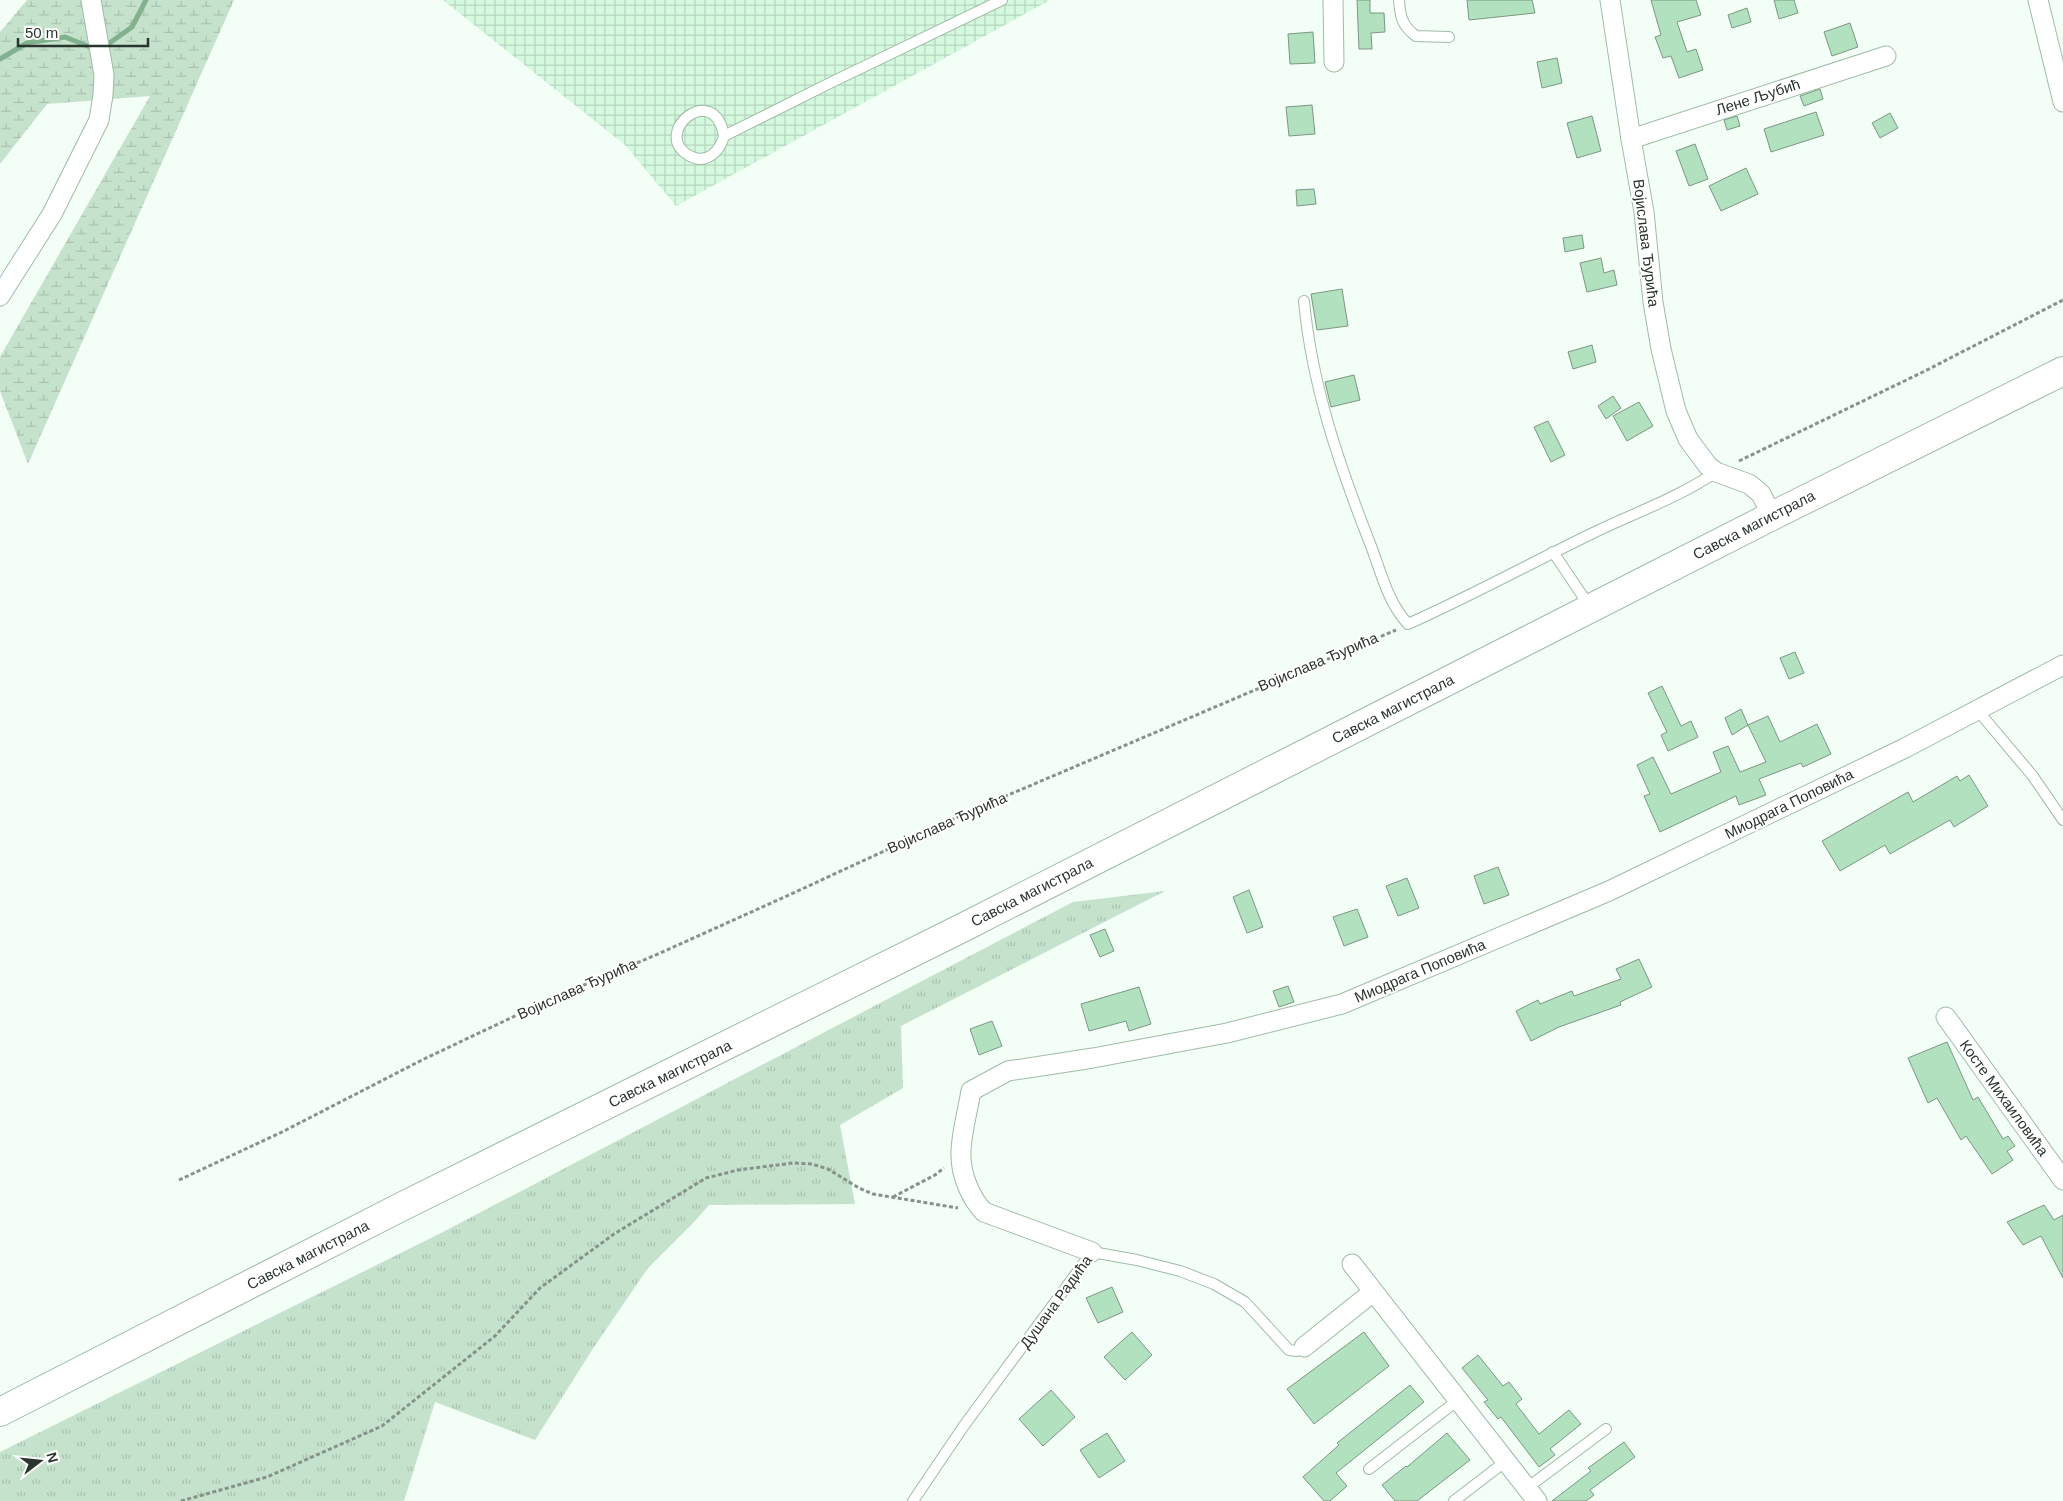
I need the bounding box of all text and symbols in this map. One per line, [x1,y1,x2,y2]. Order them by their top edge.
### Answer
scale bar [18,15,148,47]
text: 50 m [25,24,58,41]
street label: Лене Љубић [1713,75,1802,118]
street label: Војислава Ђурића [1630,178,1663,308]
street label: Савска магистрала [1690,486,1818,563]
street label: Војислава Ђурића [1255,628,1381,695]
street label: Савска магистрала [1329,670,1457,747]
street label: Миодрага Поповића [1722,765,1856,842]
street label: Војислава Ђурића [885,788,1010,856]
street label: Савска магистрала [968,853,1096,930]
street label: Миодрага Поповића [1352,935,1488,1006]
street label: Војислава Ђурића [515,954,640,1022]
street label: Савска магистрала [606,1036,735,1111]
street label: Косте Михаиловића [1957,1036,2053,1159]
street label: Савска магистрала [244,1216,372,1293]
street label: Душана Радића [1016,1251,1095,1352]
north arrow [15,1436,65,1486]
text: N [43,1450,62,1464]

